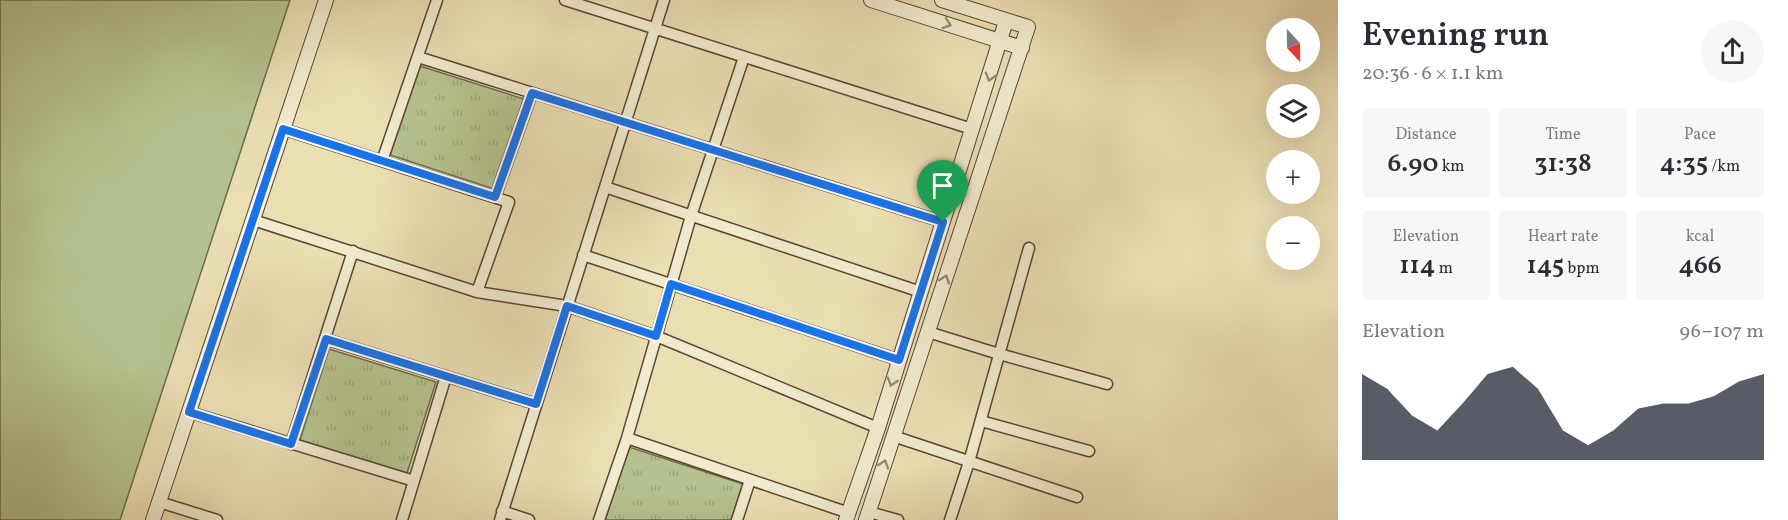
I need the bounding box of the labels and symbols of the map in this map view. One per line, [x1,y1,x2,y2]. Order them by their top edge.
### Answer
one-way arrow [941,17,952,29]
north arrow [1266,18,1320,72]
one-way arrow [985,71,997,82]
pin [917,160,968,222]
one-way arrow [938,274,951,285]
one-way arrow [887,377,899,387]
one-way arrow [877,459,889,470]

